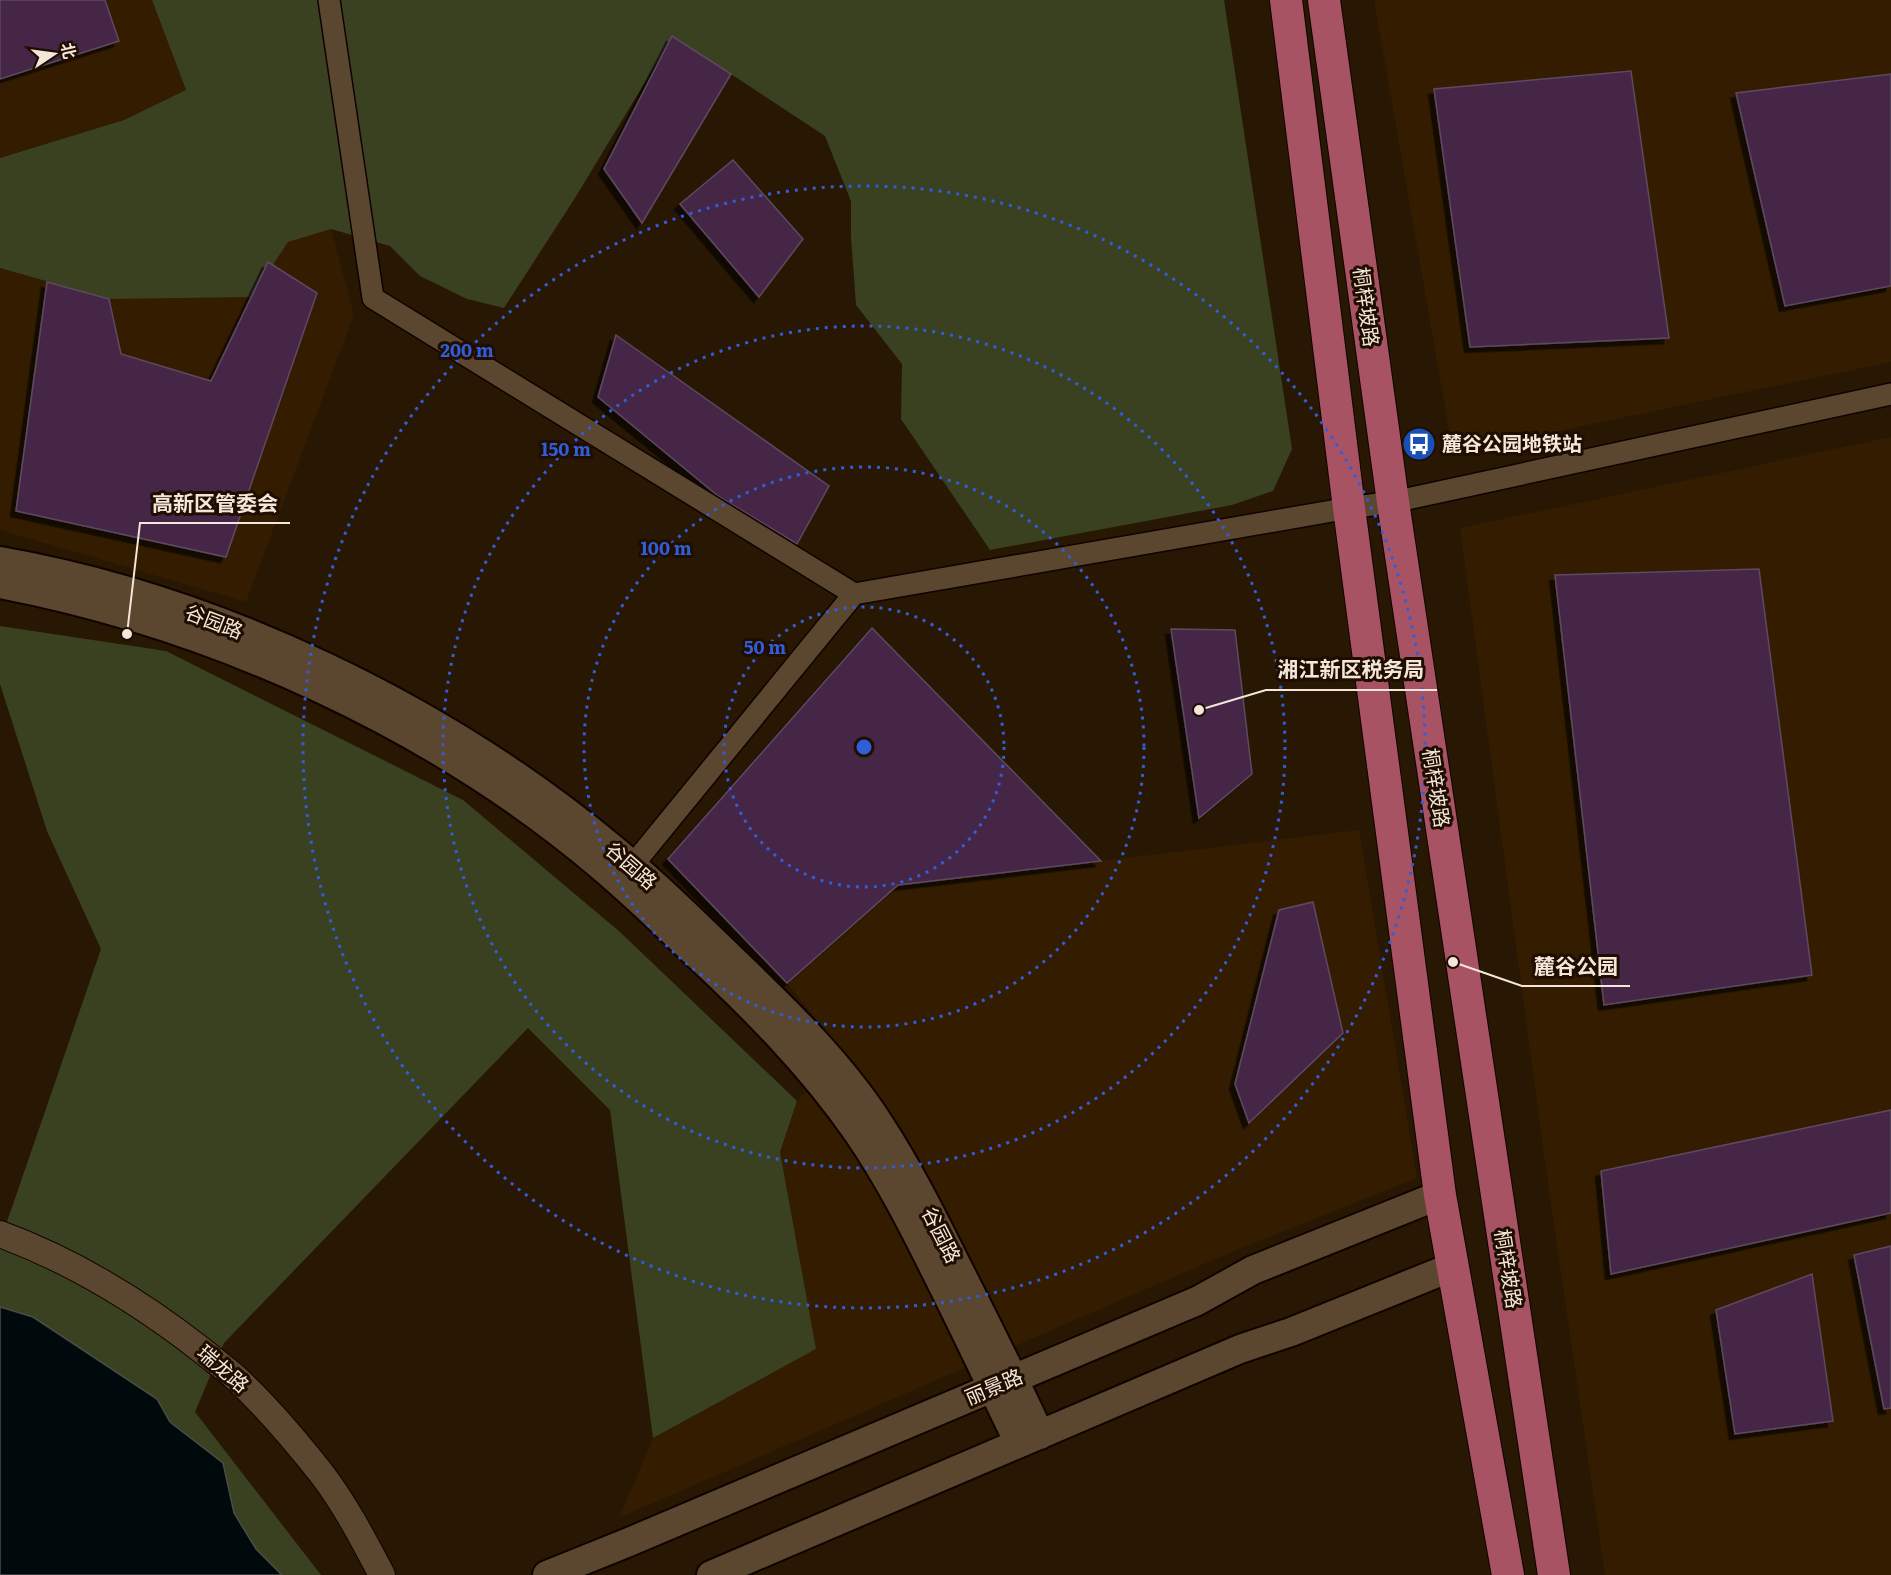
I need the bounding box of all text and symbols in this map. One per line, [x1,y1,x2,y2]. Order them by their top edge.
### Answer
north arrow [24,24,84,84]
text: 北 [56,40,83,61]
street label: 桐梓坡路 [1348,265,1388,348]
text: 200 m [440,336,494,363]
bus stop icon: 麓谷公园地铁站 [1401,426,1437,462]
place label: 麓谷公园地铁站 [1442,427,1582,457]
text: 150 m [541,435,591,462]
callout: 高新区管委会 [140,484,290,523]
text: 高新区管委会 [152,486,278,517]
text: 100 m [640,534,692,561]
street label: 谷园路 [181,595,248,645]
text: 50 m [744,633,786,660]
callout: 湘江新区税务局 [1266,651,1437,690]
text: 湘江新区税务局 [1278,652,1425,683]
centre of rings [854,737,874,757]
street label: 桐梓坡路 [1417,746,1459,830]
street label: 谷园路 [600,833,665,895]
callout: 麓谷公园 [1522,947,1630,986]
text: 麓谷公园 [1534,949,1618,980]
street label: 谷园路 [916,1201,970,1268]
street label: 桐梓坡路 [1489,1227,1531,1311]
street label: 瑞龙路 [192,1336,257,1398]
street label: 丽景路 [960,1360,1027,1411]

